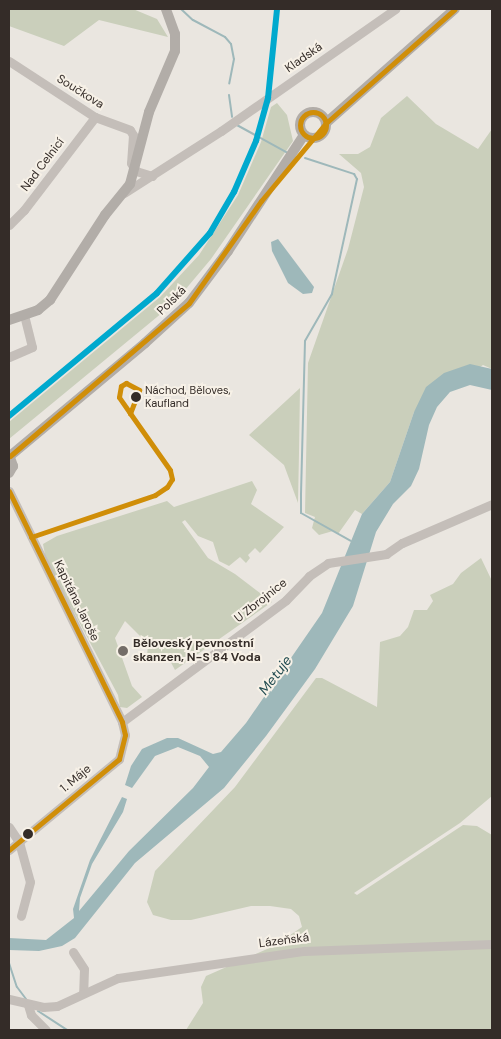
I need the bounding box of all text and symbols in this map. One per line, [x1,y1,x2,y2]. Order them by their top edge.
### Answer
street label: Kladská [283,40,325,76]
street label: Součkova [54,72,106,112]
street label: Nad Celnicí [18,136,68,194]
street label: Polská [155,284,189,318]
place label: Náchod, Běloves, Kaufland [145,384,230,410]
marker: Náchod, Běloves, Kaufland [131,392,141,402]
street label: Kapitána Jaroše [50,558,102,644]
street label: U Zbrojnice [232,576,290,626]
place label: Běloveský pevnostní skanzen, N-S 84 Voda [133,637,261,665]
marker: Běloveský pevnostní skanzen, N-S 84 Voda [117,645,129,657]
water label: Metuje [255,652,295,698]
street label: 1. Máje [58,762,94,796]
unlabelled marker [23,829,33,839]
street label: Lázeňská [258,931,310,951]

